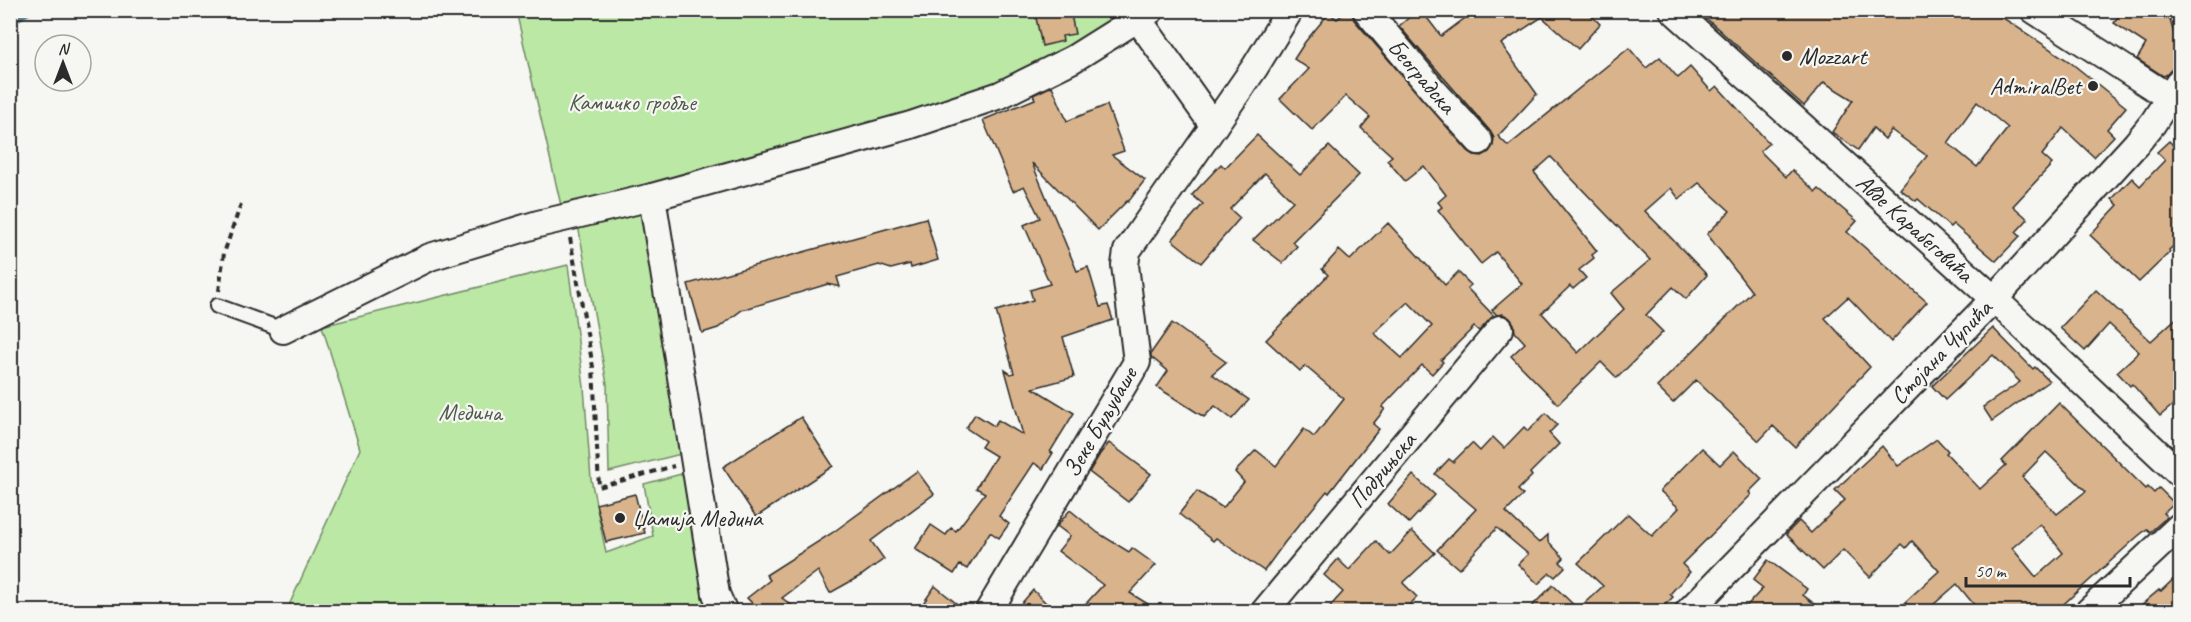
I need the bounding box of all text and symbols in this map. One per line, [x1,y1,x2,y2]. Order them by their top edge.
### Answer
street label: Београдска [1381,32,1464,121]
north arrow [33,33,93,93]
text: N [58,39,71,59]
place label: Mozzart [1799,41,1868,71]
marker: Mozzart [1780,49,1794,63]
place label: AdmiralBet [1990,71,2083,101]
marker: AdmiralBet [2086,79,2100,93]
park label: Камичко гробље [568,87,698,117]
street label: Авде Карабеговића [1850,167,1981,290]
street label: Стојана Чупића [1884,292,1999,411]
street label: Зеке Буљубаше [1056,360,1145,482]
park label: Медина [438,397,504,427]
street label: Подрињска [1342,425,1423,514]
place label: Џамија Медина [632,503,764,533]
marker: Џамија Медина [613,511,627,525]
scale bar [1966,550,2130,588]
text: 50 m [1975,560,2008,582]

